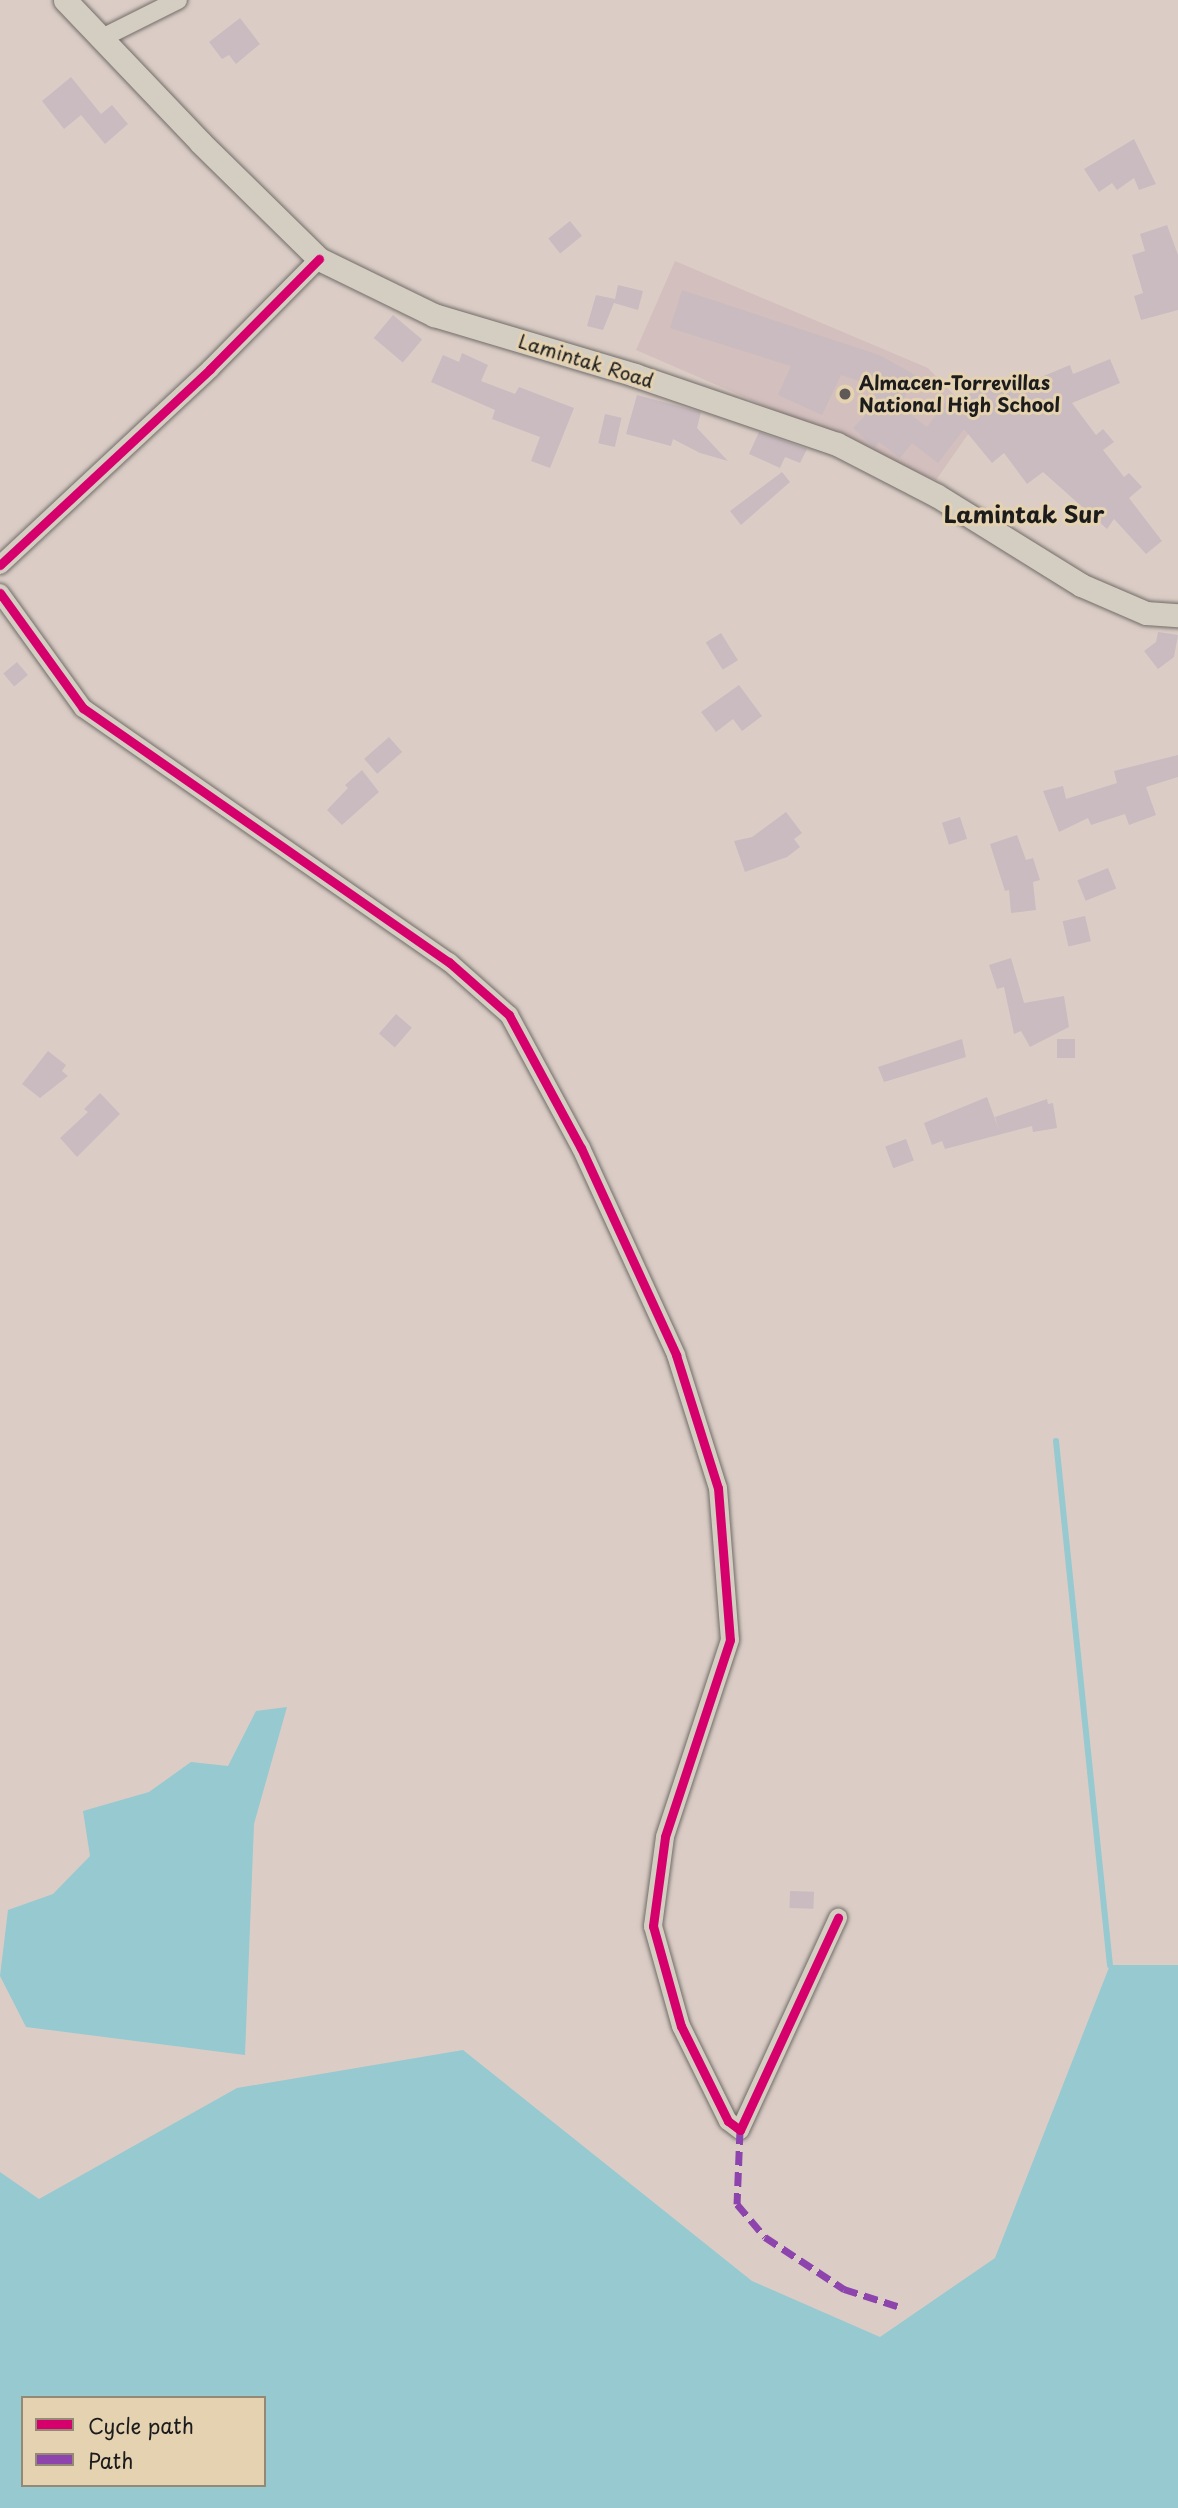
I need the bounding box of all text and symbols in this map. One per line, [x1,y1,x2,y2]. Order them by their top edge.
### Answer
street label: Lamintak Road [516,330,656,392]
place label: Almacen-Torrevillas National High School [859,372,1061,416]
marker: Almacen-Torrevillas National High School [837,386,853,402]
district label: Lamintak Sur [943,500,1105,528]
legend [21,2396,266,2487]
text: Cycle path [88,2409,194,2441]
text: Path [88,2444,133,2476]

